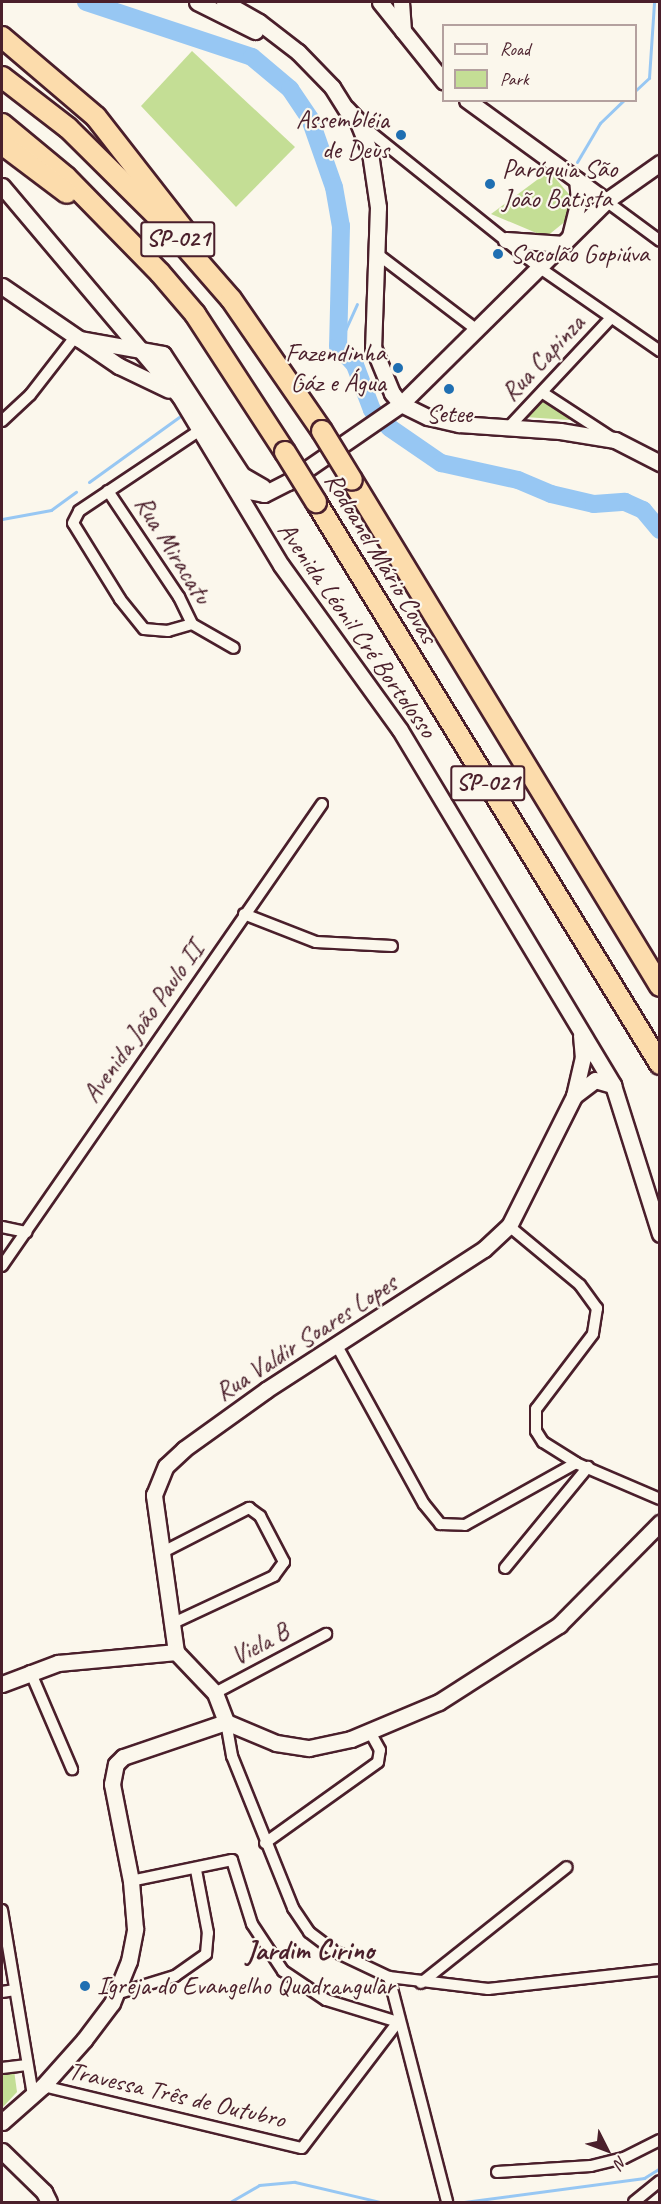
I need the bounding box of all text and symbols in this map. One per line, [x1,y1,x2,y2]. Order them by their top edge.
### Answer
legend [442,24,637,102]
text: Road [500,38,530,60]
text: Park [500,68,529,90]
place label: Assembléia de Deus [296,104,389,166]
marker: Assembléia de Deus [394,128,408,142]
place label: Paróquia São João Batista [502,153,617,214]
marker: Paróquia São João Batista [483,177,497,191]
road number: SP-021 [139,218,217,260]
place label: Sacolão Gopiúva [510,238,649,270]
marker: Sacolão Gopiúva [491,247,505,261]
street label: Rua Capinza [495,308,591,408]
place label: Fazendinha Gáz e Água [285,337,386,398]
marker: Fazendinha Gáz e Água [391,361,405,375]
marker: Setee [442,382,456,396]
place label: Setee [426,398,472,430]
street label: Rodoanel Mário Covas [318,467,444,649]
street label: Rua Miracatu [128,490,218,610]
street label: Avenida Léonil Cré Bortolosso [271,516,443,744]
road number: SP-021 [449,762,527,804]
street label: Avenida João Paulo II [76,935,210,1109]
street label: Rua Valdir Soares Lopes [210,1268,402,1408]
street label: Viela B [226,1616,294,1672]
district label: Jardim Cirino [246,1933,374,1967]
place label: Igreja do Evangelho Quadrangular [97,1970,394,2002]
marker: Igreja do Evangelho Quadrangular [78,1979,92,1993]
street label: Travessa Três de Outubro [66,2055,288,2135]
north arrow [577,2120,637,2180]
text: N [610,2152,631,2172]

